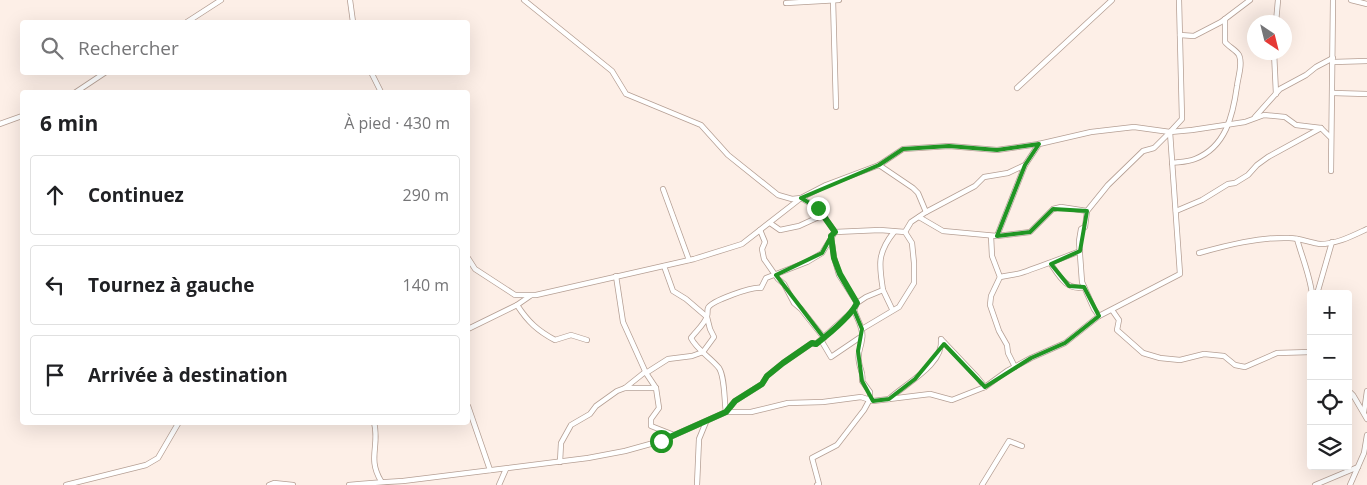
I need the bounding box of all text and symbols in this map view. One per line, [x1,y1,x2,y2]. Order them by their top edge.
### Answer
north arrow [1247,15,1292,60]
search box [20,20,470,75]
icon: search [38,34,66,62]
text: Rechercher [78,35,179,61]
text: 6 min [40,109,98,137]
text: À pied · 430 m [344,112,450,134]
icon: ahead [41,181,69,209]
text: Continuez [88,182,184,208]
text: 290 m [403,184,449,206]
route end [807,197,830,220]
icon: left [41,271,69,299]
text: Tournez à gauche [88,272,254,298]
text: 140 m [403,274,449,296]
map controls [1307,290,1352,470]
button: + [1307,290,1352,335]
button: − [1307,335,1352,380]
icon: arrive [41,361,69,389]
text: Arrivée à destination [88,362,288,388]
button: locate [1307,380,1352,425]
button: layers [1307,425,1352,470]
route start [650,430,673,453]

